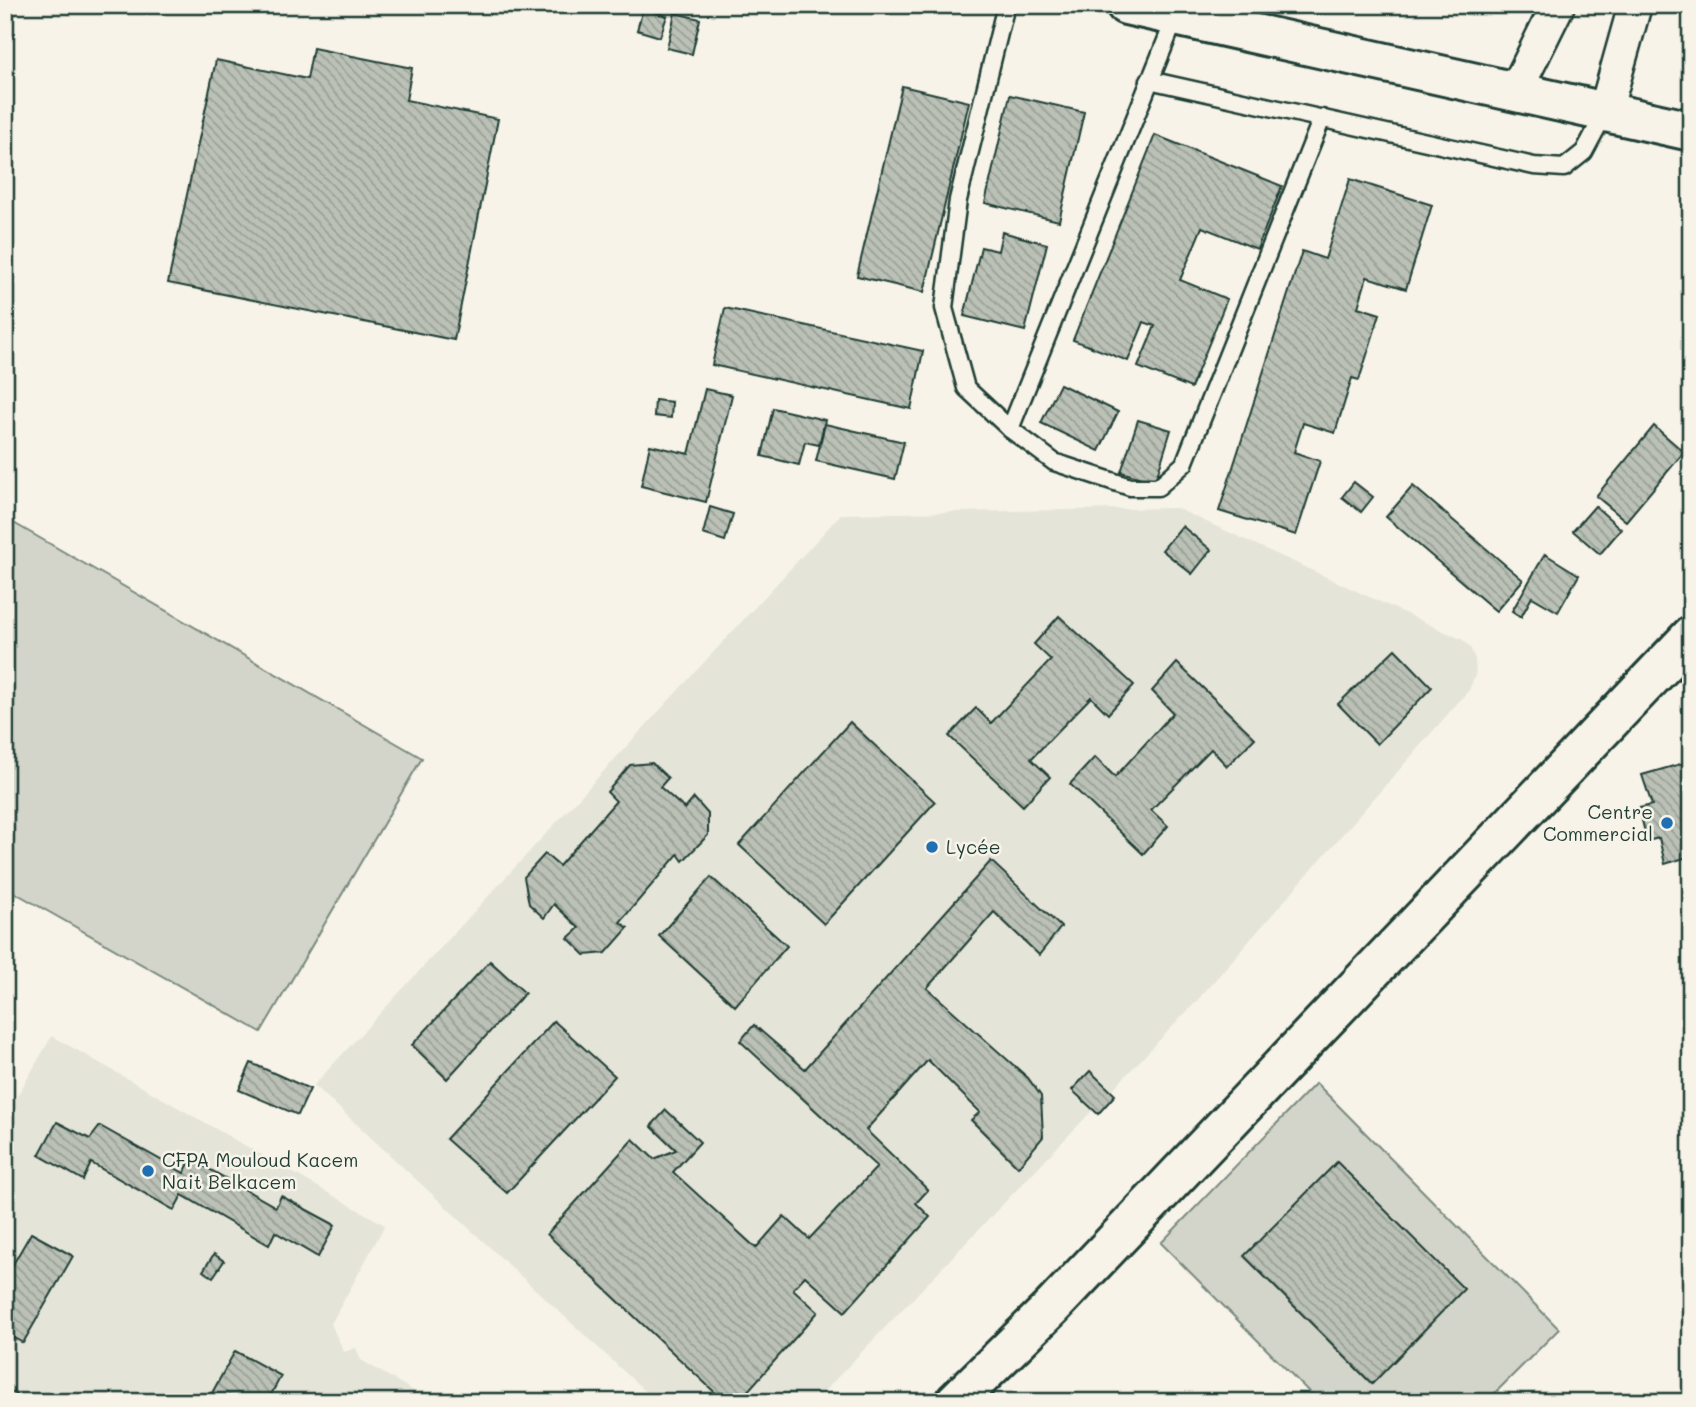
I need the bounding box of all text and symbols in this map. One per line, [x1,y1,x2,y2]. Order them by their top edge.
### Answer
place label: Centre Commercial [1543,799,1653,846]
marker: Centre Commercial [1659,815,1675,831]
place label: Lycée [946,834,1001,859]
marker: Lycée [924,839,940,855]
place label: CFPA Mouloud Kacem Nait Belkacem [162,1147,358,1194]
marker: CFPA Mouloud Kacem Nait Belkacem [140,1163,156,1179]

